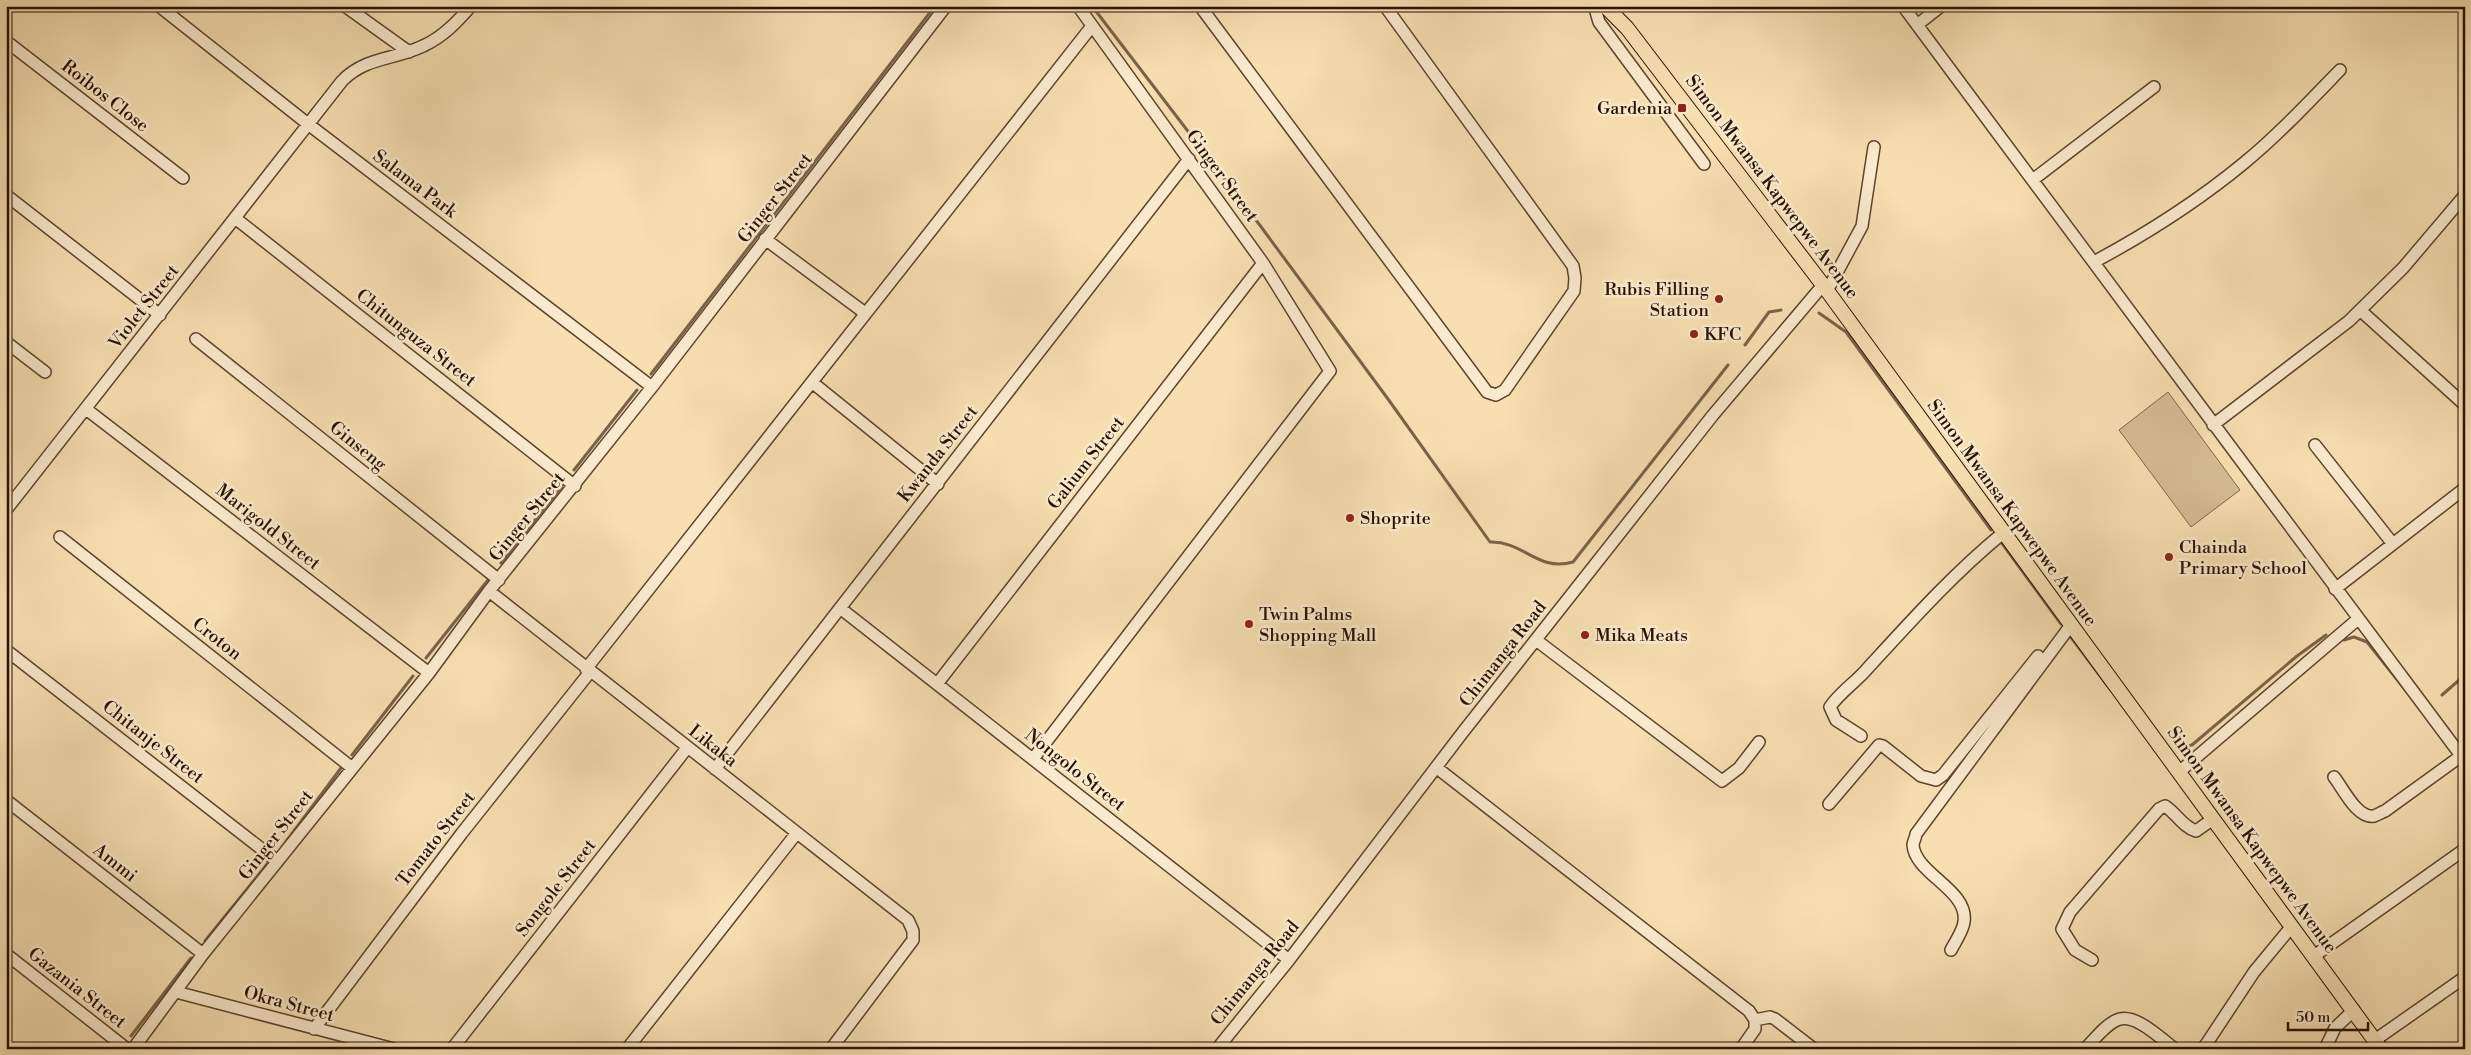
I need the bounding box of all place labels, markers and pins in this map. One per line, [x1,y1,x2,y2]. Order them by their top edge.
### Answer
place label: Gardenia [1597,97,1673,120]
marker: Gardenia [1676,102,1688,114]
place label: Rubis Filling Station [1604,278,1710,322]
marker: Rubis Filling Station [1713,293,1725,305]
place label: KFC [1704,323,1741,346]
marker: KFC [1688,328,1700,340]
place label: Shoprite [1360,507,1431,530]
marker: Shoprite [1344,512,1356,524]
place label: Chainda Primary School [2179,536,2307,580]
marker: Chainda Primary School [2163,551,2175,563]
place label: Twin Palms Shopping Mall [1259,603,1377,647]
marker: Twin Palms Shopping Mall [1243,618,1255,630]
place label: Mika Meats [1595,624,1688,647]
marker: Mika Meats [1579,629,1591,641]

